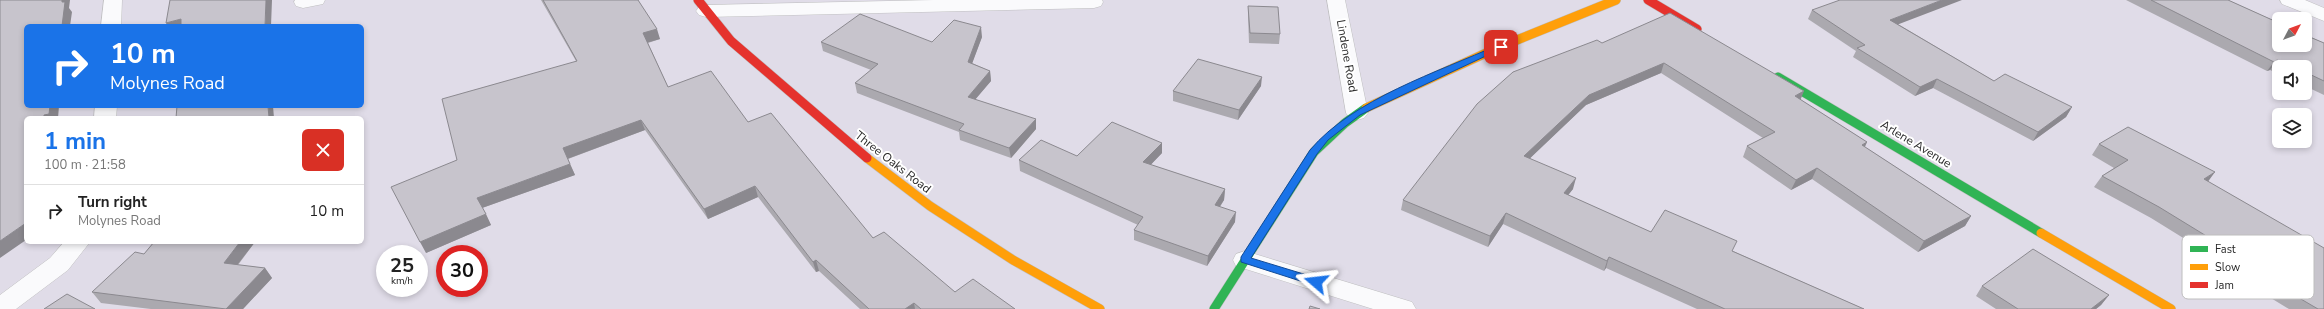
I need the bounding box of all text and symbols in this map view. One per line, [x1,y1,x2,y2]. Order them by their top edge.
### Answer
north arrow [2272,12,2312,52]
map controls [2272,12,2312,148]
street label: Lindene Road [1333,18,1361,94]
pin [1484,30,1518,64]
text: 10 m [110,35,176,73]
icon: arrive [1490,36,1512,58]
icon: right [44,40,96,92]
button: sound [2272,60,2312,100]
text: Molynes Road [110,71,225,95]
button: layers [2272,108,2312,148]
street label: Arlene Avenue [1878,117,1954,171]
text: 1 min [44,125,106,157]
street label: Three Oaks Road [852,127,934,197]
button: close [302,129,344,171]
text: 100 m · 21:58 [44,156,126,174]
text: Turn right [78,192,147,212]
icon: right [44,200,66,222]
text: 10 m [309,201,344,221]
text: Molynes Road [78,212,161,230]
legend [2182,235,2314,299]
text: Fast [2215,242,2236,257]
speed limit sign: 30 [436,245,488,297]
text: 25 [390,252,414,279]
text: Slow [2215,260,2240,275]
position arrow [1295,261,1337,303]
text: km/h [391,274,413,288]
text: Jam [2214,278,2234,293]

